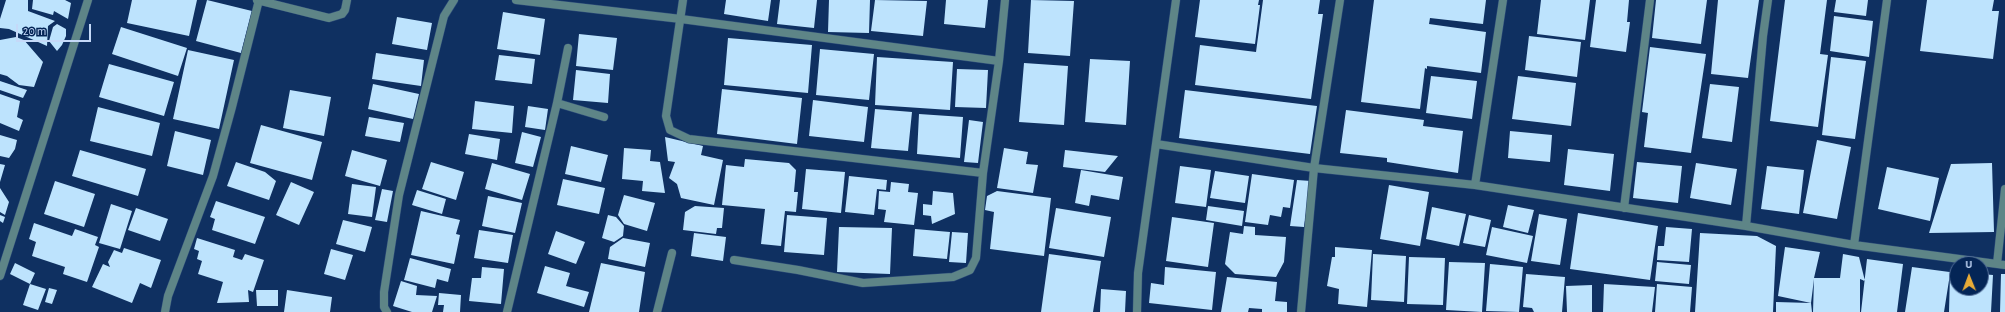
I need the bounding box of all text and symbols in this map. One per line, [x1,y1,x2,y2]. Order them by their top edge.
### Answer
scale bar [18,16,93,42]
text: 20 m [23,25,46,37]
north arrow [1949,256,1989,296]
text: U [1965,259,1972,270]

